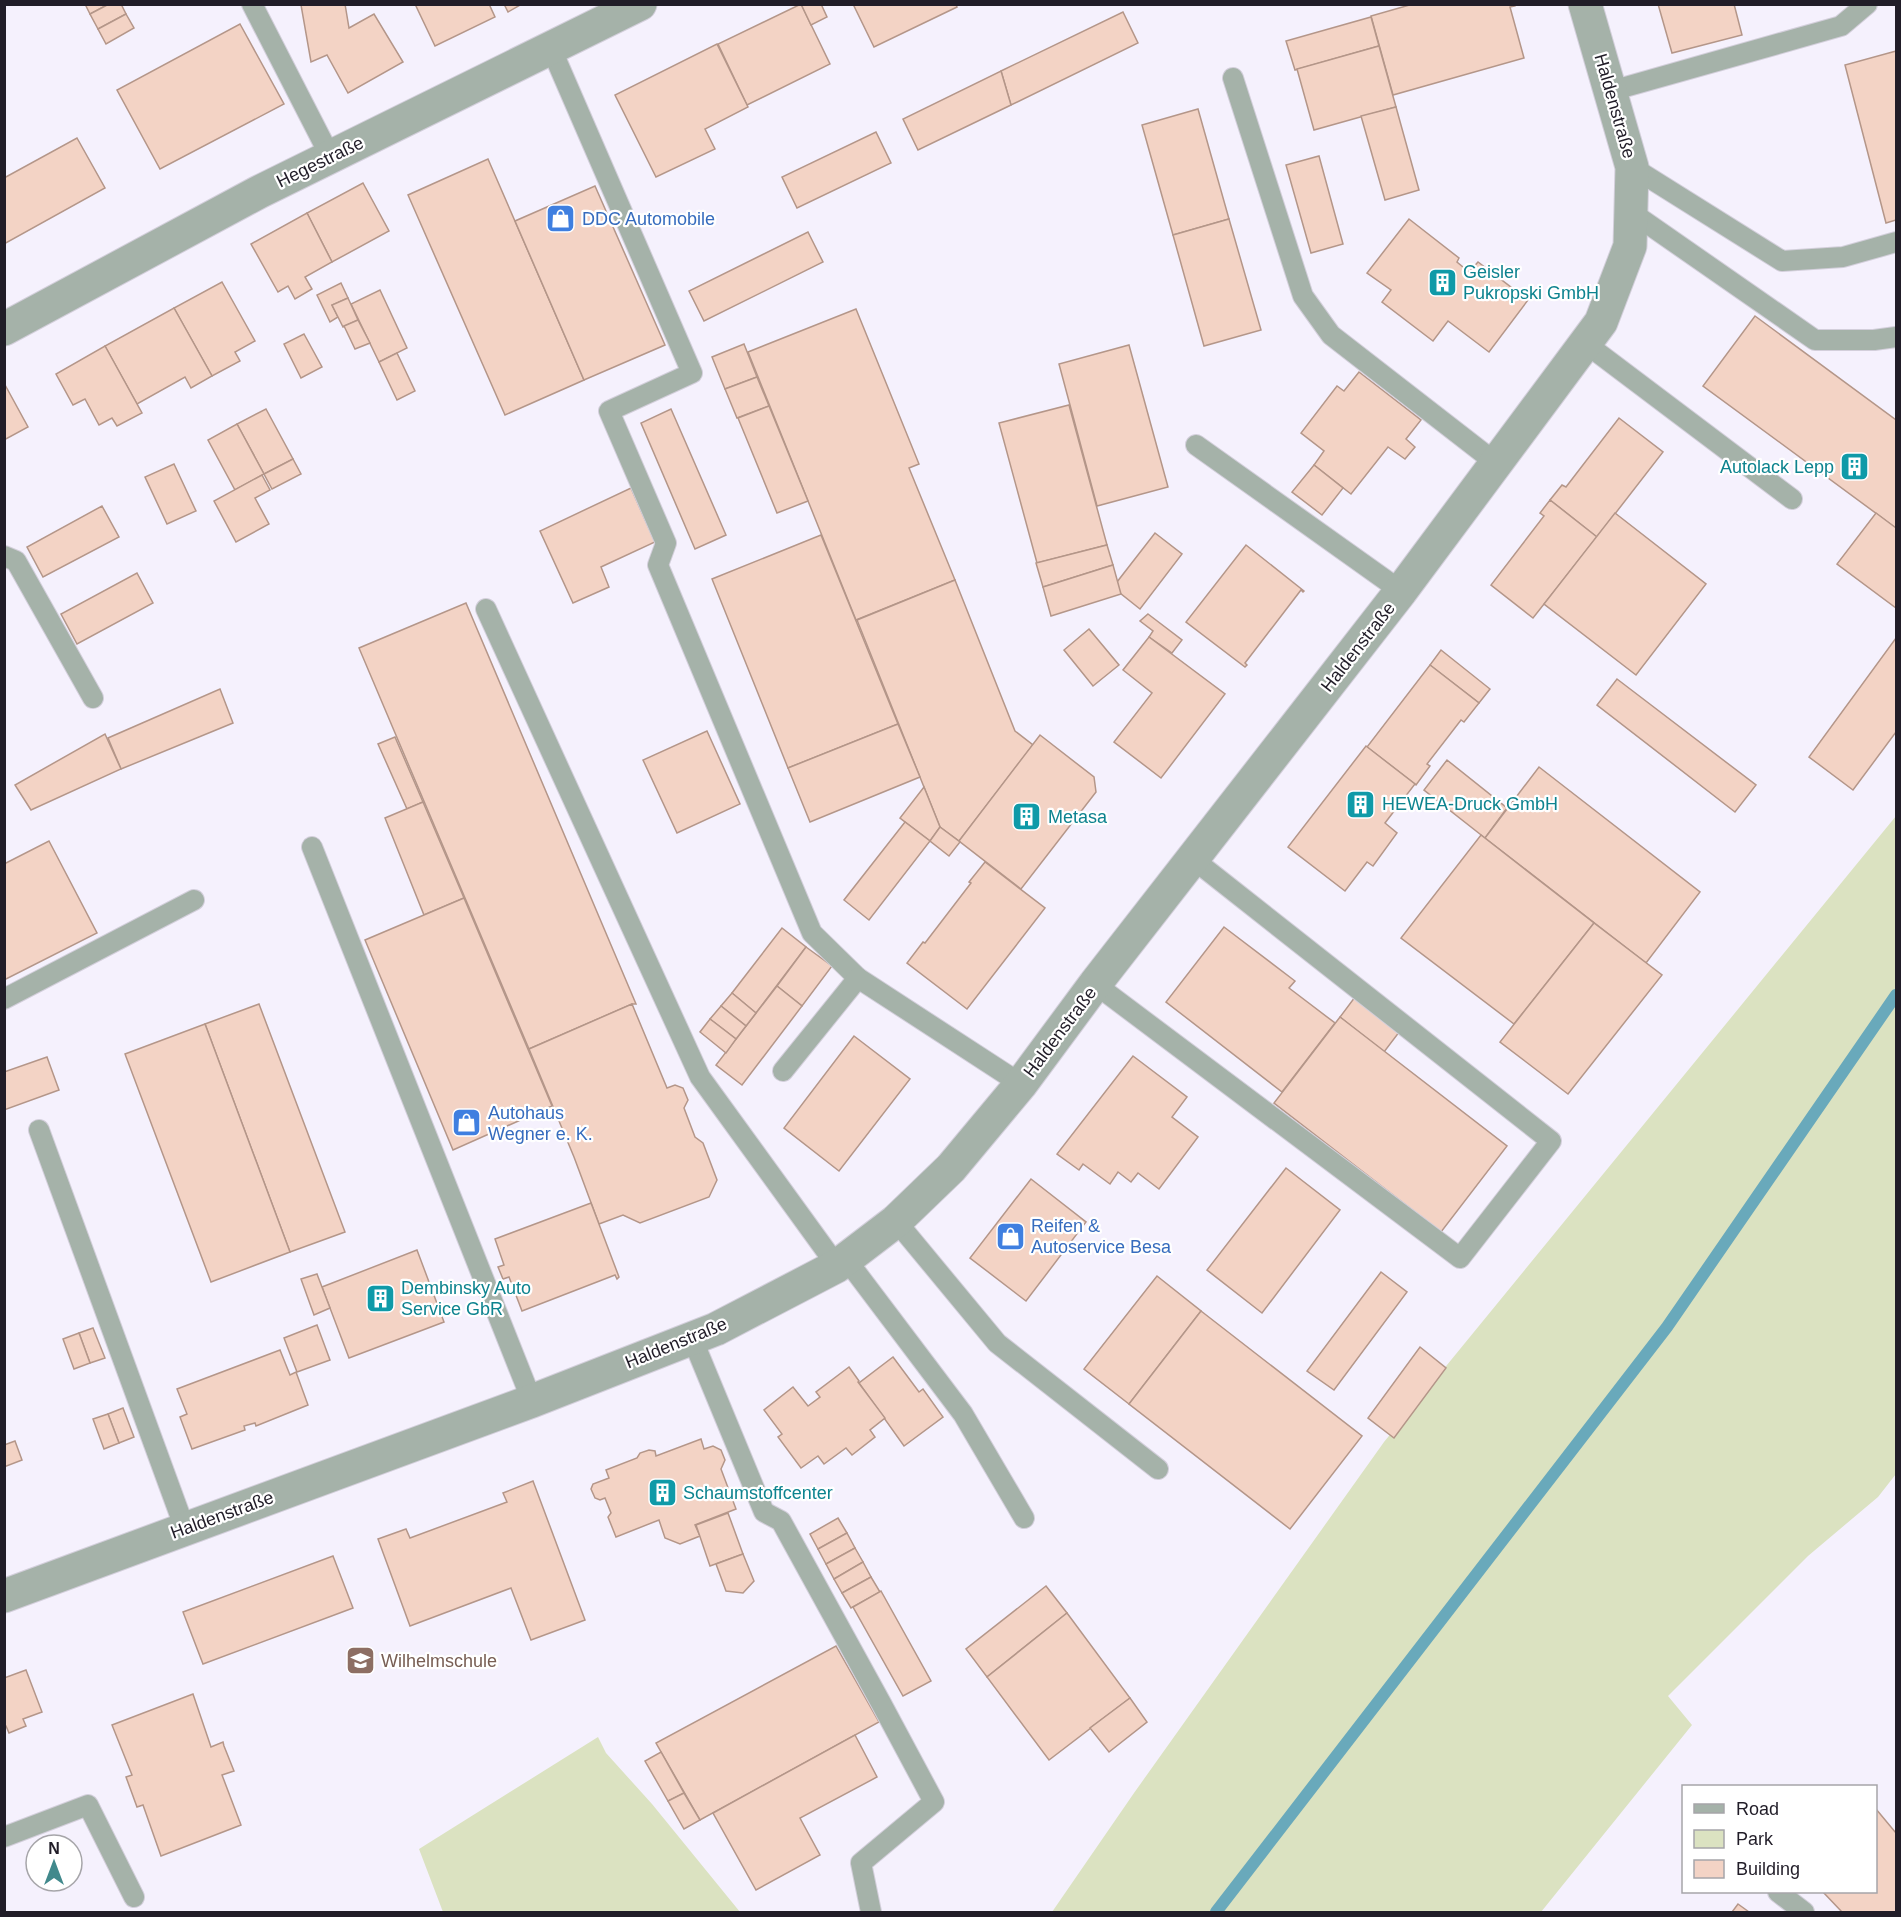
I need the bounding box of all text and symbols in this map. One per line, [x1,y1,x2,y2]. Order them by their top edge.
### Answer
street label: Haldenstraße [1590,51,1640,161]
street label: Hegestraße [273,132,367,192]
shop icon: DDC Automobile [545,203,577,235]
place label: DDC Automobile [582,209,715,229]
place label: Geisler Pukropski GmbH [1463,262,1599,303]
building icon: Geisler Pukropski GmbH [1426,266,1458,298]
building icon: Autolack Lepp [1839,451,1871,483]
place label: Autolack Lepp [1720,457,1834,477]
street label: Haldenstraße [1317,598,1399,696]
building icon: HEWEA-Druck GmbH [1345,788,1377,820]
place label: HEWEA-Druck GmbH [1382,794,1558,814]
building icon: Metasa [1011,801,1043,833]
place label: Metasa [1048,807,1108,827]
street label: Haldenstraße [1019,983,1101,1081]
place label: Autohaus Wegner e. K. [488,1103,593,1144]
shop icon: Autohaus Wegner e. K. [451,1107,483,1139]
place label: Reifen & Autoservice Besa [1031,1216,1172,1257]
shop icon: Reifen & Autoservice Besa [994,1220,1026,1252]
place label: Dembinsky Auto Service GbR [401,1278,531,1319]
building icon: Dembinsky Auto Service GbR [364,1282,396,1314]
street label: Haldenstraße [622,1313,730,1373]
building icon: Schaumstoffcenter [646,1477,678,1509]
place label: Schaumstoffcenter [683,1483,833,1503]
street label: Haldenstraße [168,1487,276,1543]
school or university icon: Wilhelmschule [344,1645,376,1677]
place label: Wilhelmschule [381,1651,497,1671]
legend [1682,1785,1877,1893]
text: Road [1736,1799,1779,1819]
text: Park [1736,1829,1774,1849]
north arrow [24,1833,84,1893]
text: N [48,1840,60,1857]
text: Building [1736,1859,1800,1879]

